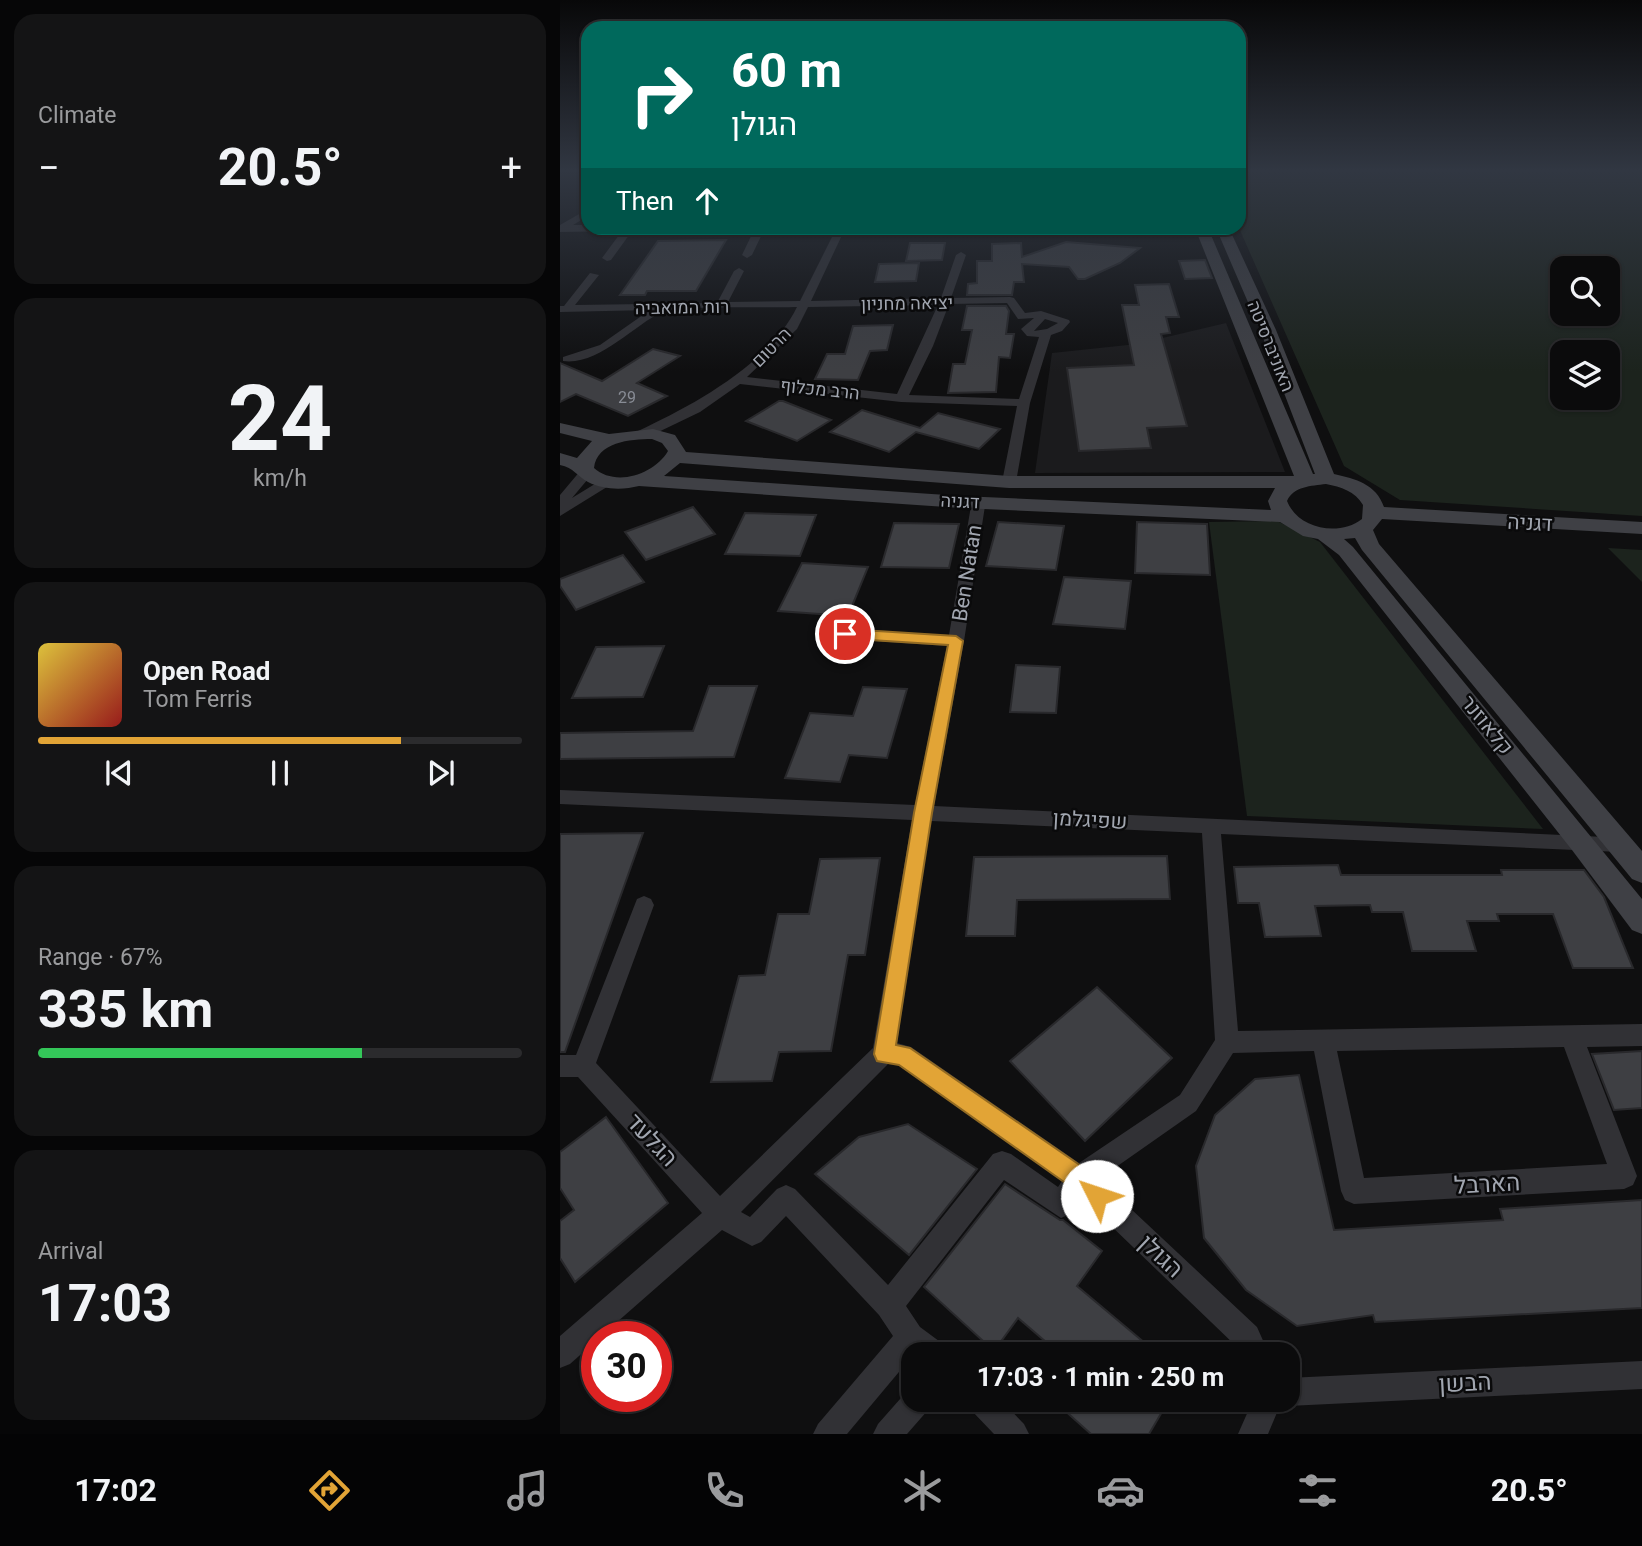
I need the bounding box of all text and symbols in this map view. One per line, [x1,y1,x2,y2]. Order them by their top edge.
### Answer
text: 60 m [731,42,842,99]
icon: right [616,49,707,140]
text: Climate [38,102,117,129]
text: הגולן [731,105,797,143]
text: 20.5° [218,137,343,198]
text: − [38,146,60,190]
text: + [500,146,522,190]
icon: ahead [688,182,726,220]
text: Then [616,186,674,216]
map controls [1550,256,1620,410]
button: search [1550,256,1620,326]
street label: יציאה מחניון [861,292,953,314]
street label: רות המואביה [635,296,729,318]
street label: האוניברסיטה [1243,297,1299,395]
street label: הרטום [747,323,795,371]
button: layers [1550,340,1620,410]
text: 24 [228,366,332,472]
street label: הרב מכלוף [779,374,861,404]
house number: 29 [618,388,636,407]
text: km/h [253,465,307,492]
street label: דגניה [940,489,980,513]
street label: דגניה [1507,510,1553,536]
street label: Ben Natan [948,523,986,623]
pin [815,604,875,664]
icon: arrive [826,615,864,653]
text: Open Road [143,656,271,686]
text: Tom Ferris [143,686,252,713]
street label: קלאוזנר [1456,691,1518,759]
icon: previous [100,754,138,792]
icon: pause [261,754,299,792]
icon: next [422,754,460,792]
street label: שפיגלמן [1052,806,1128,834]
text: Range · 67% [38,944,163,971]
text: 335 km [38,979,213,1040]
street label: הגלעד [621,1108,683,1172]
position arrow [1060,1159,1134,1233]
street label: הארבל [1453,1168,1521,1200]
street label: הגולן [1133,1229,1189,1283]
text: Arrival [38,1238,103,1265]
text: 17:03 [38,1273,172,1334]
speed limit sign: 30 [581,1321,672,1412]
text: 17:03 · 1 min · 250 m [977,1362,1224,1392]
street label: הבשן [1438,1368,1492,1398]
icon: directions [305,1466,354,1515]
icon: music [503,1466,552,1515]
icon: phone [700,1466,749,1515]
icon: climate [898,1466,947,1515]
icon: car [1096,1466,1145,1515]
icon: filters [1293,1466,1342,1515]
text: 17:02 [74,1471,157,1509]
text: 20.5° [1491,1471,1568,1509]

